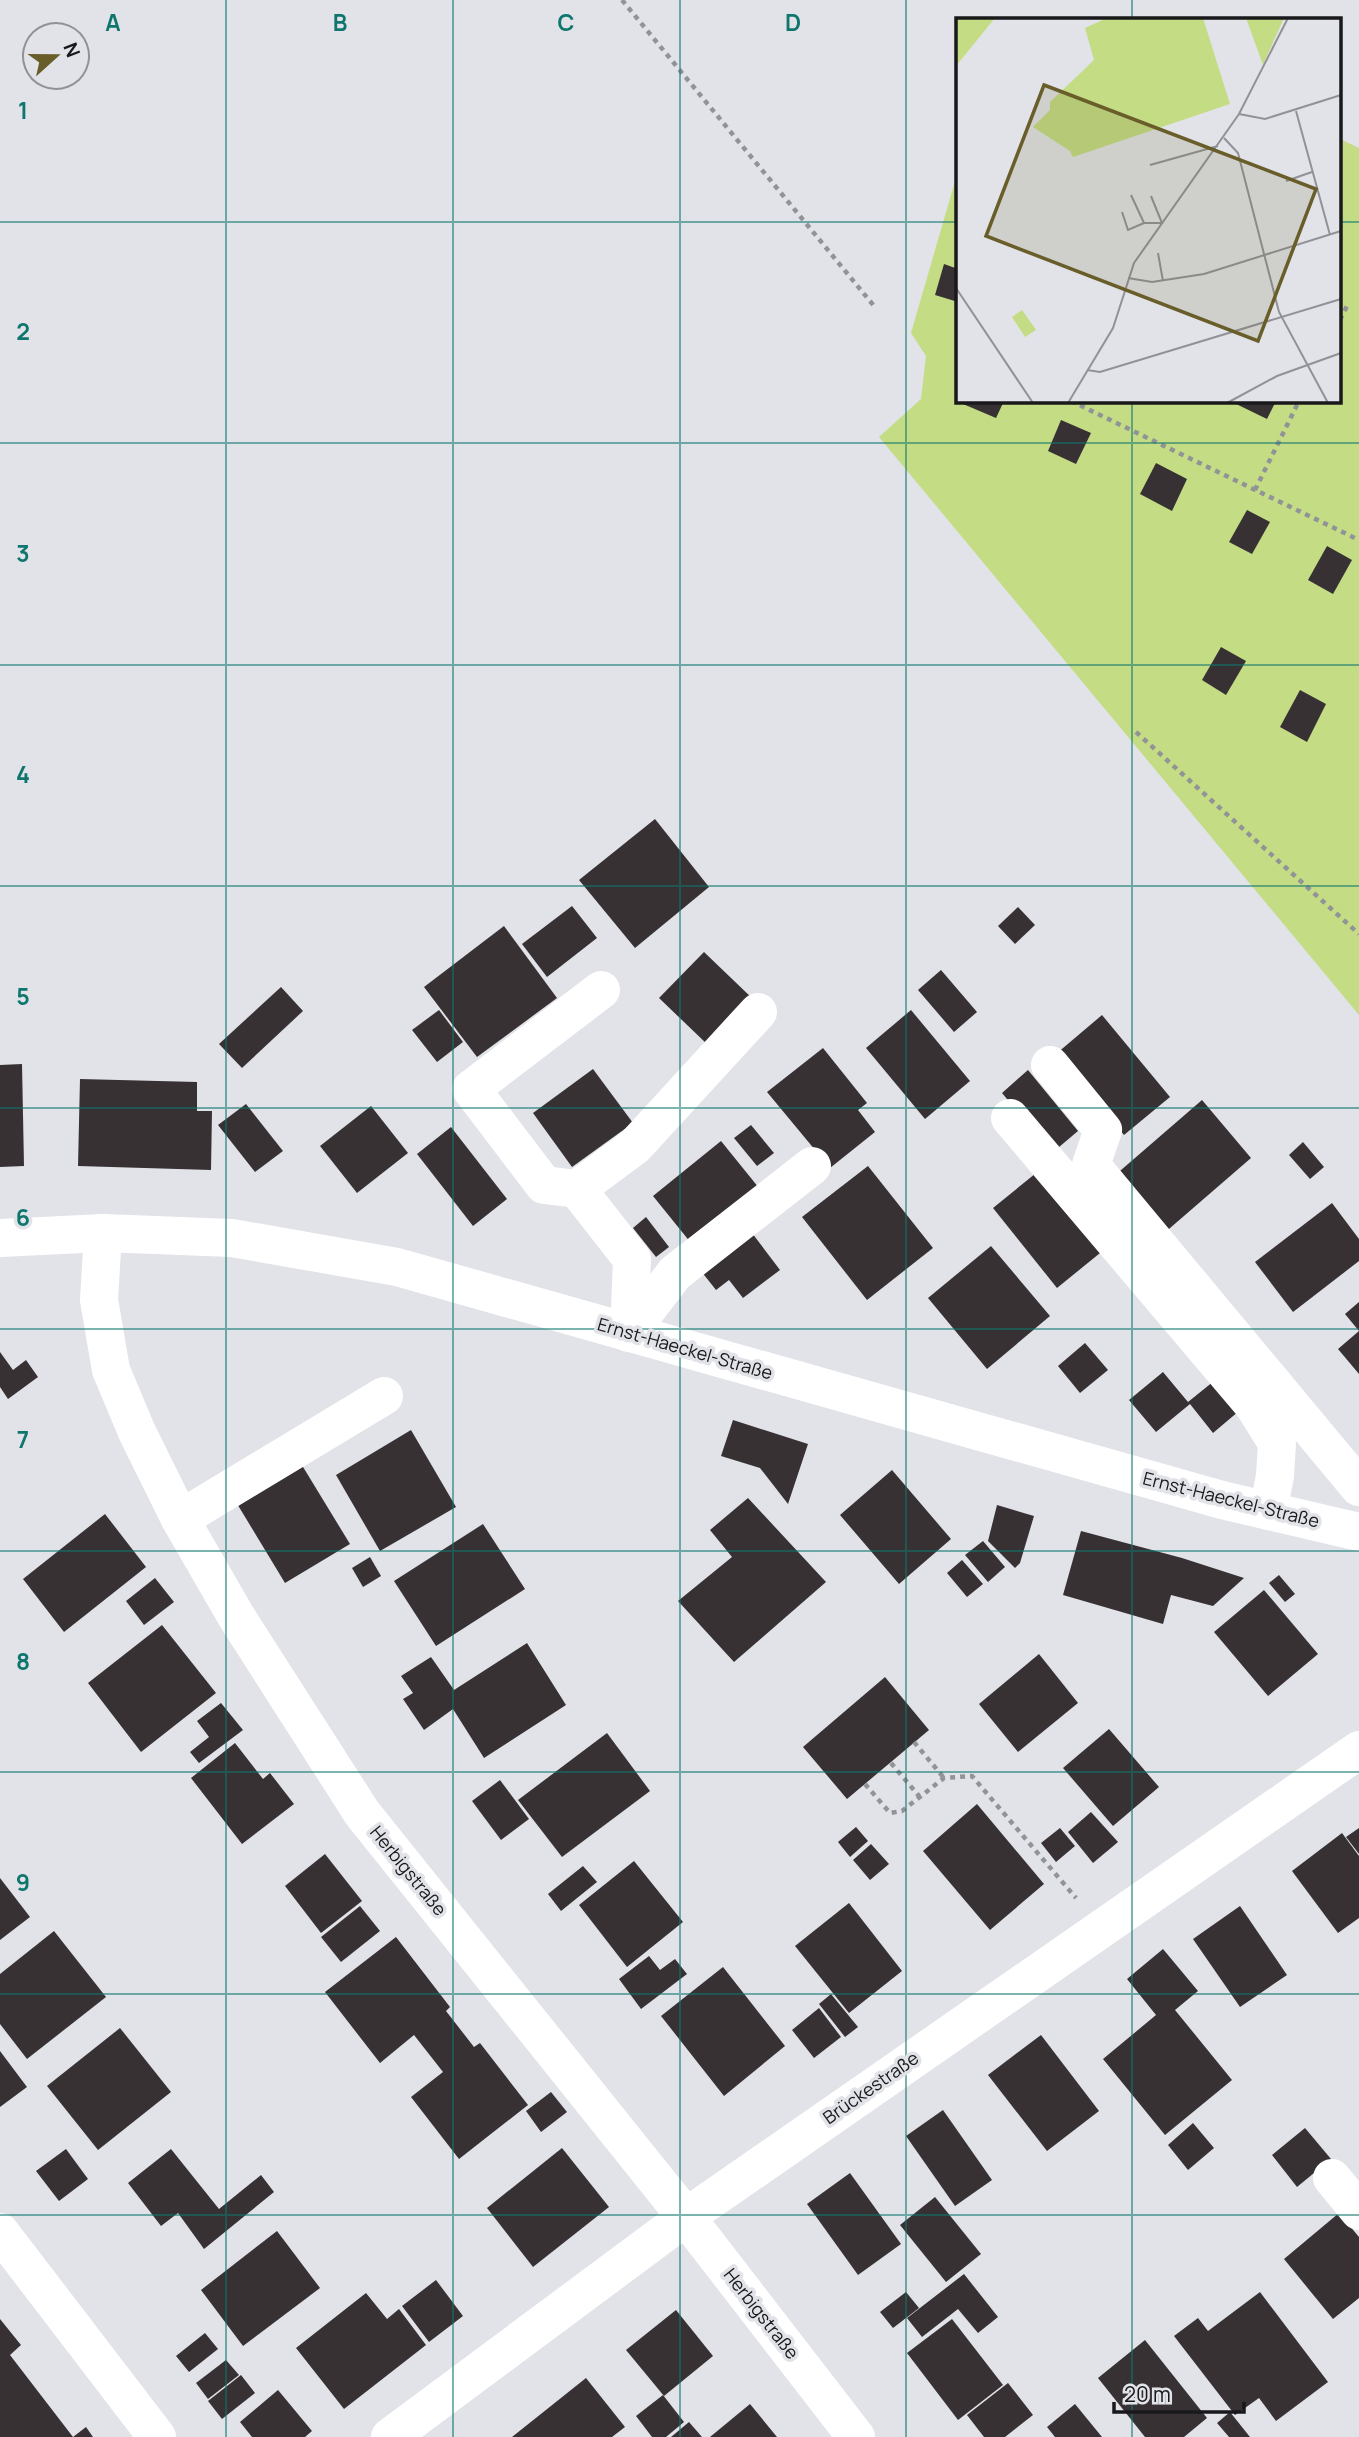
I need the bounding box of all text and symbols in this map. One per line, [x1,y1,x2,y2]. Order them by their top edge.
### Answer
text: A [105,6,121,38]
text: B [333,6,347,38]
text: C [558,6,575,38]
text: D [785,6,801,38]
inset map [956,18,1342,402]
north arrow [21,21,91,91]
text: N [57,39,86,61]
text: 1 [18,94,28,126]
text: 2 [16,315,30,347]
text: 3 [16,537,30,569]
text: 4 [16,758,30,790]
text: 5 [16,980,30,1012]
text: 6 [16,1201,30,1233]
street label: Ernst-Haeckel-Straße [595,1312,776,1385]
text: 7 [17,1423,29,1455]
street label: Ernst-Haeckel-Straße [1140,1465,1322,1533]
text: 8 [16,1645,30,1677]
street label: Herbigstraße [365,1820,452,1920]
text: 9 [16,1866,30,1898]
street label: Brückestraße [818,2045,923,2129]
street label: Herbigstraße [719,2263,805,2364]
scale bar [1114,2370,1244,2414]
text: 20 m [1124,2380,1171,2408]

